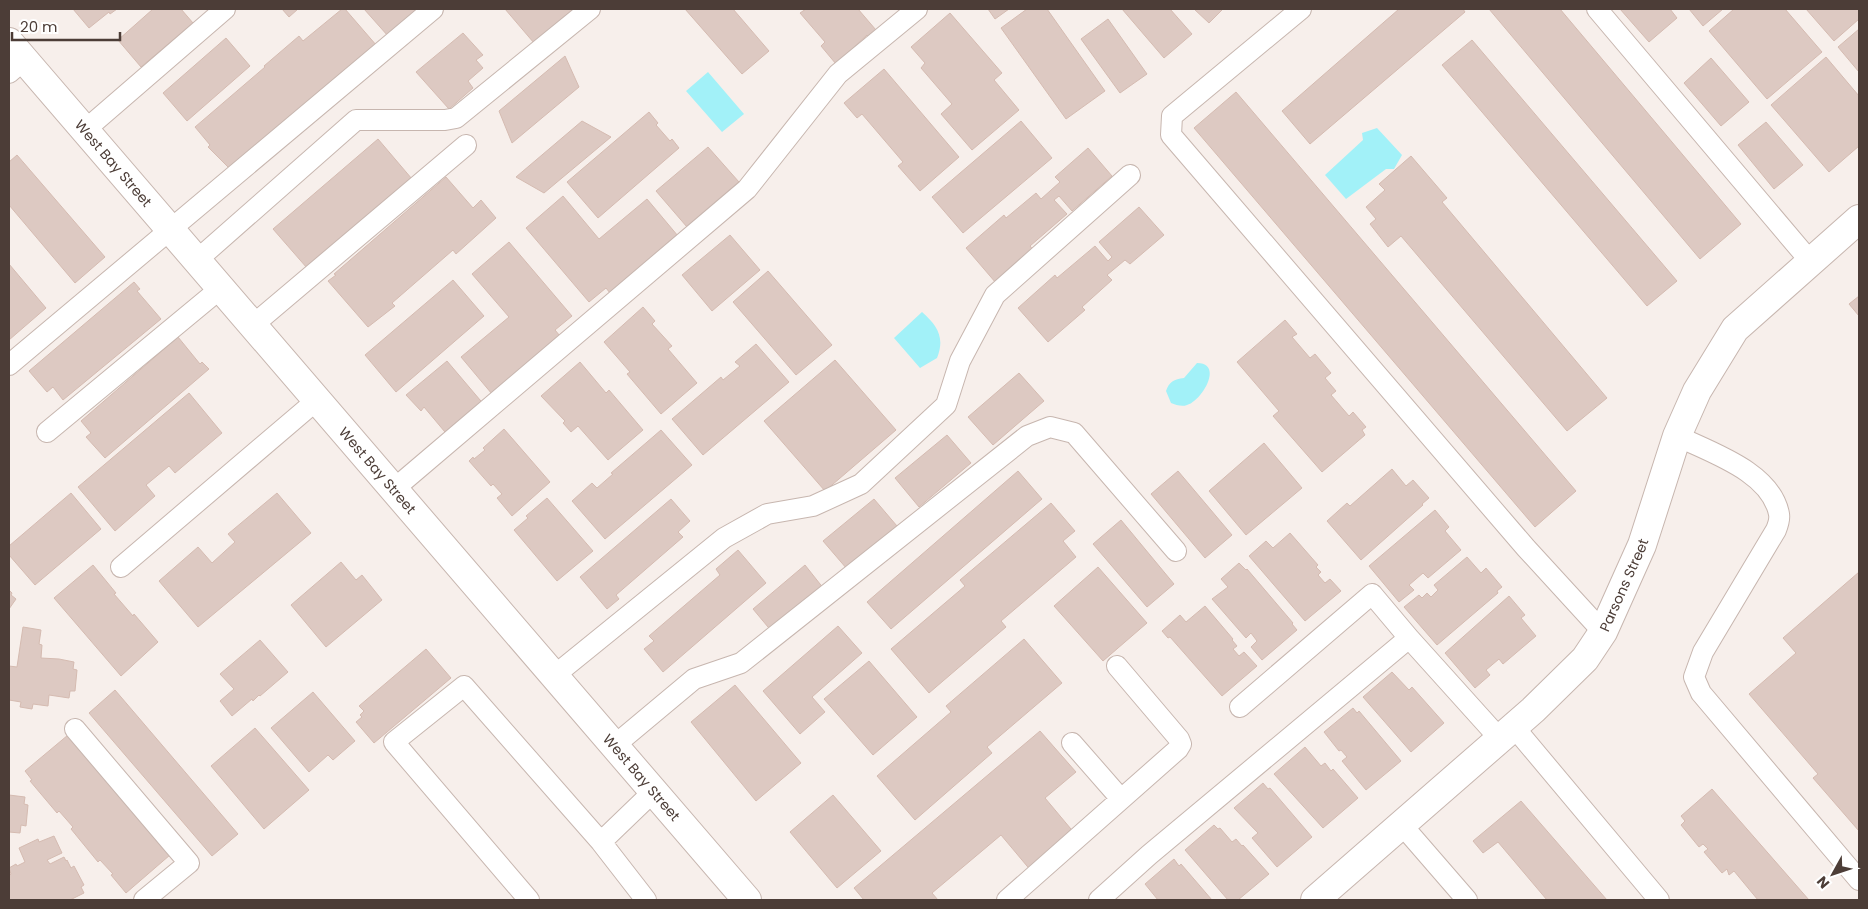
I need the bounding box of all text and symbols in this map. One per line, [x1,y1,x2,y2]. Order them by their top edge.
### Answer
scale bar [12,10,120,42]
text: 20 m [20,16,58,37]
street label: West Bay Street [70,115,157,211]
street label: West Bay Street [334,422,421,518]
street label: Parsons Street [1594,536,1653,635]
street label: West Bay Street [598,729,685,825]
north arrow [1808,849,1858,899]
text: N [1812,872,1834,893]

